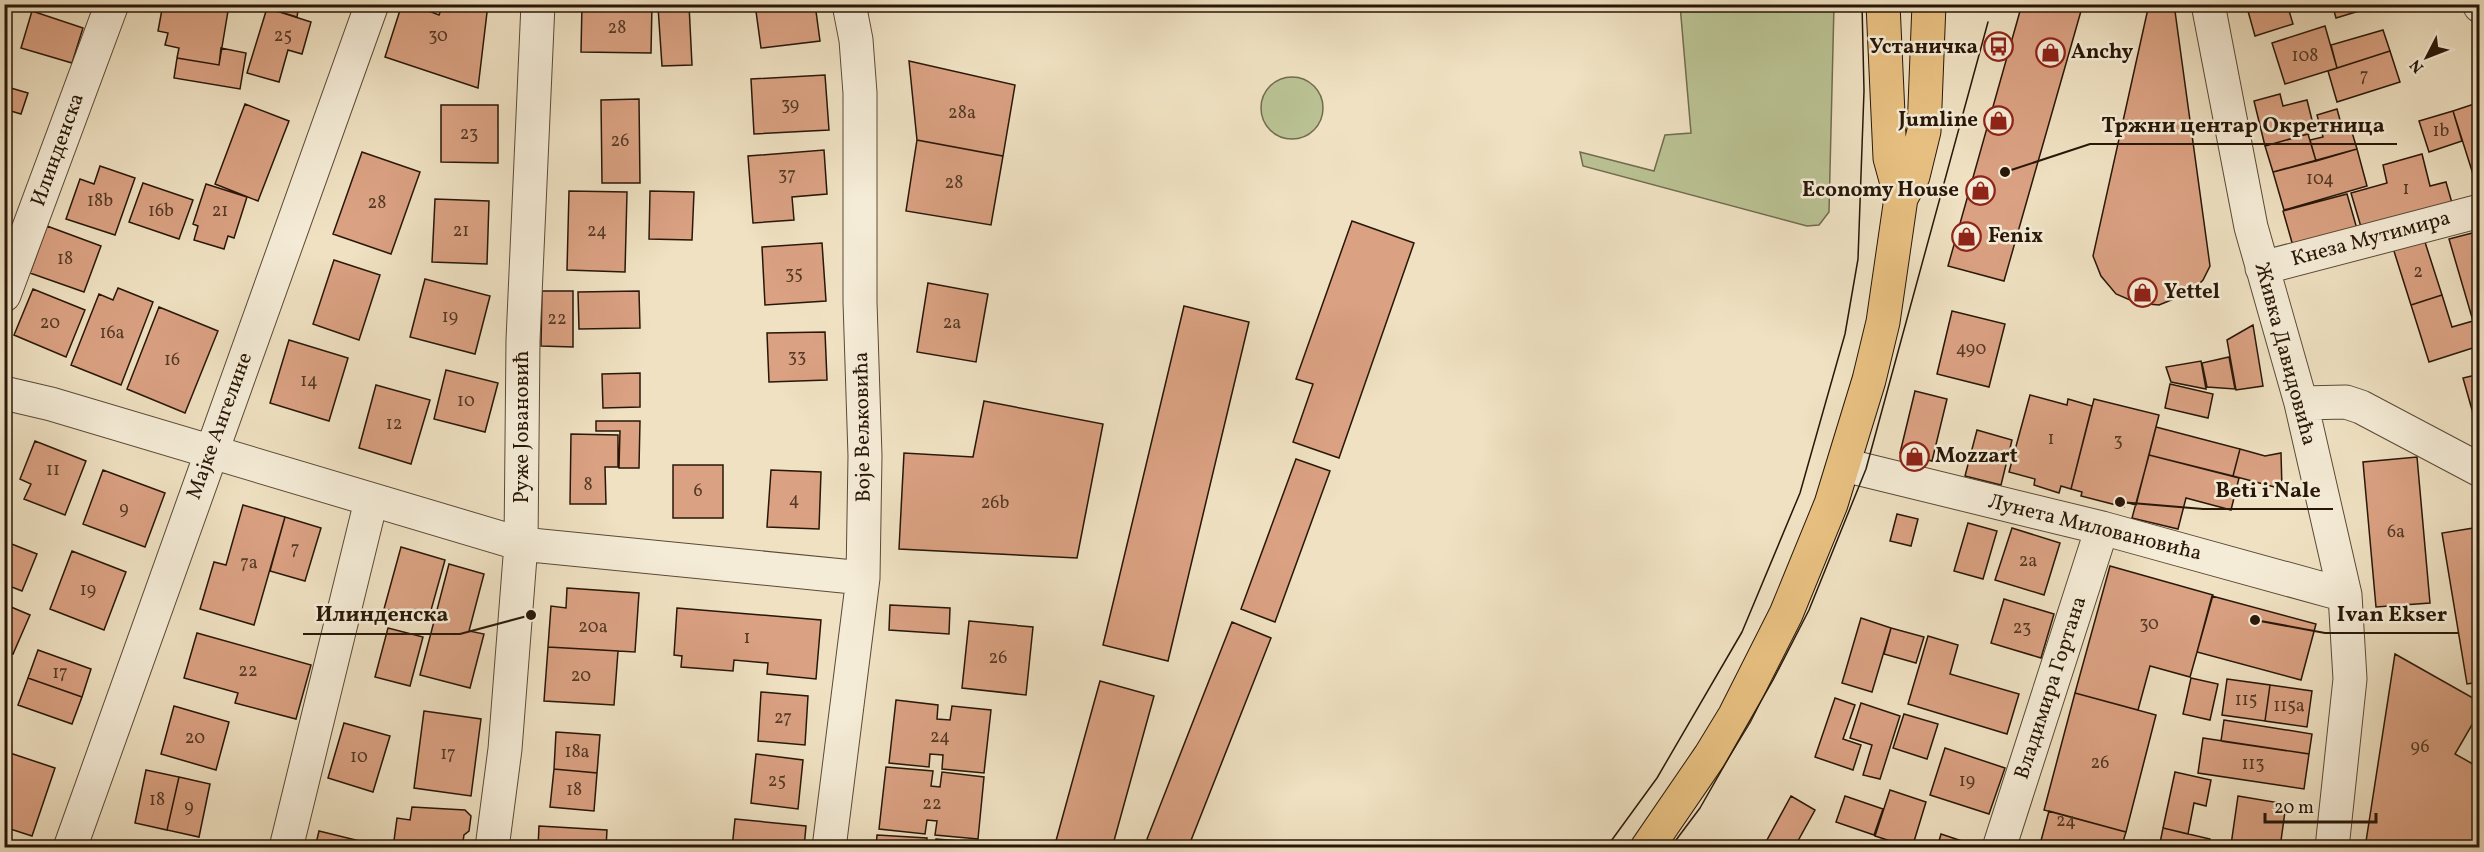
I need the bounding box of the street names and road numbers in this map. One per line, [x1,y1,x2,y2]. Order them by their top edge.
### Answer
street label: Илинденска [24,89,92,211]
street label: Кнеза Мутимира [2288,204,2454,274]
street label: Живка Давидовића [2247,259,2323,449]
street label: Мајке Ангелине [180,348,260,504]
street label: Руже Јовановић [508,350,537,504]
street label: Воје Вељковића [847,351,879,503]
street label: Лунета Миловановића [1985,487,2205,569]
street label: Владимира Гортана [2008,593,2094,783]

